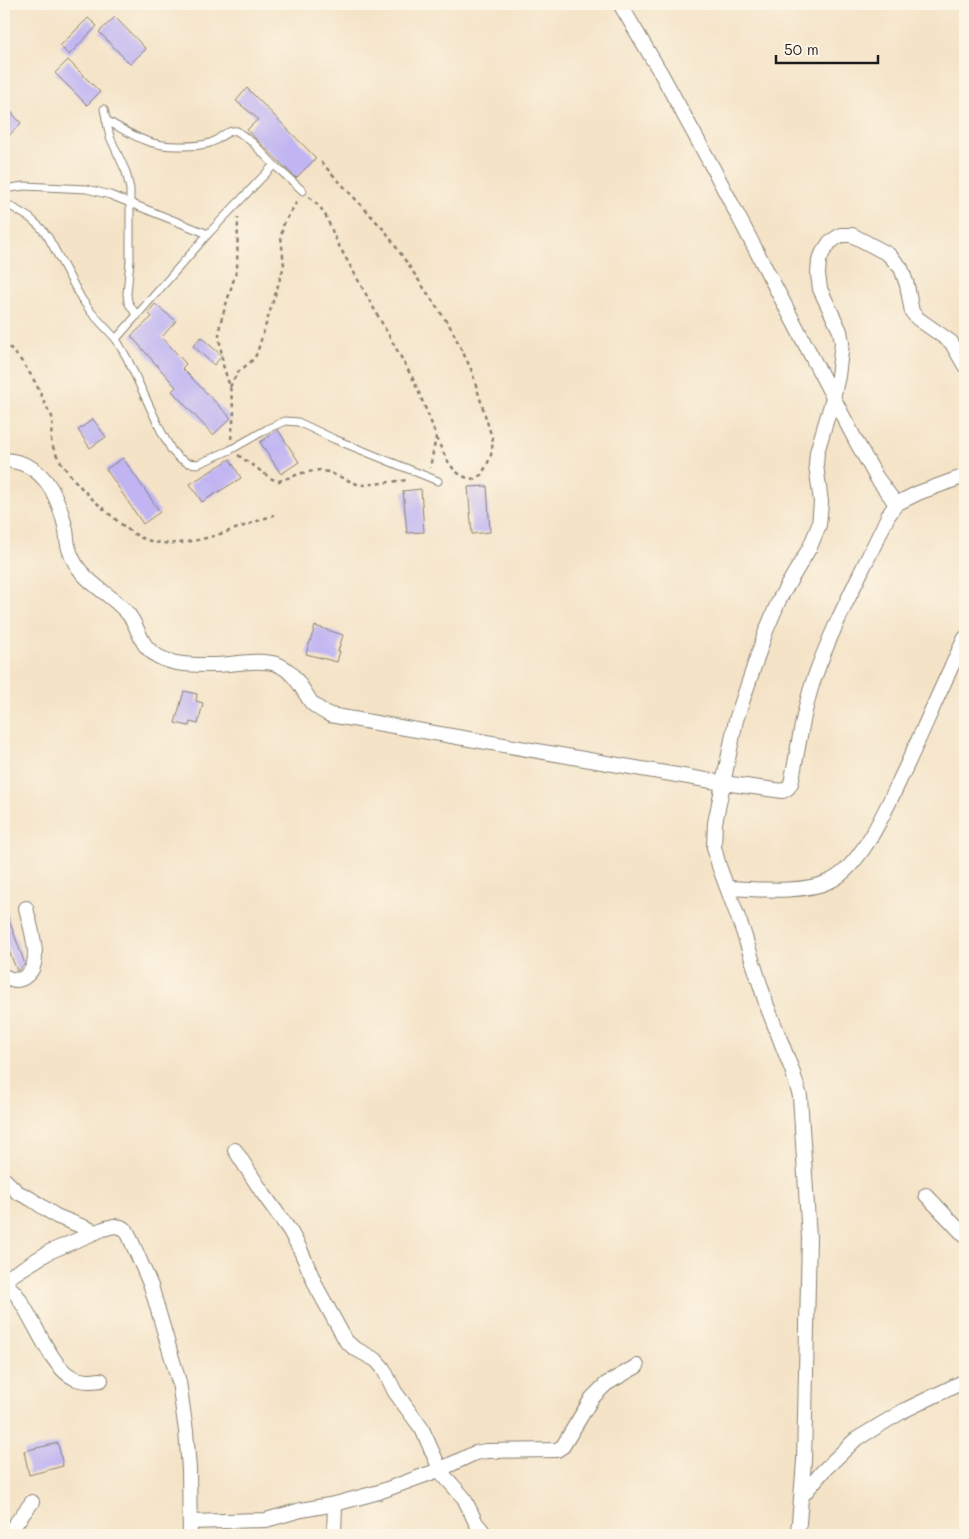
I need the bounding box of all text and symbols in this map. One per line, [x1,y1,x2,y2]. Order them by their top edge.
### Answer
scale bar [776,32,879,64]
text: 50 m [784,39,819,59]

